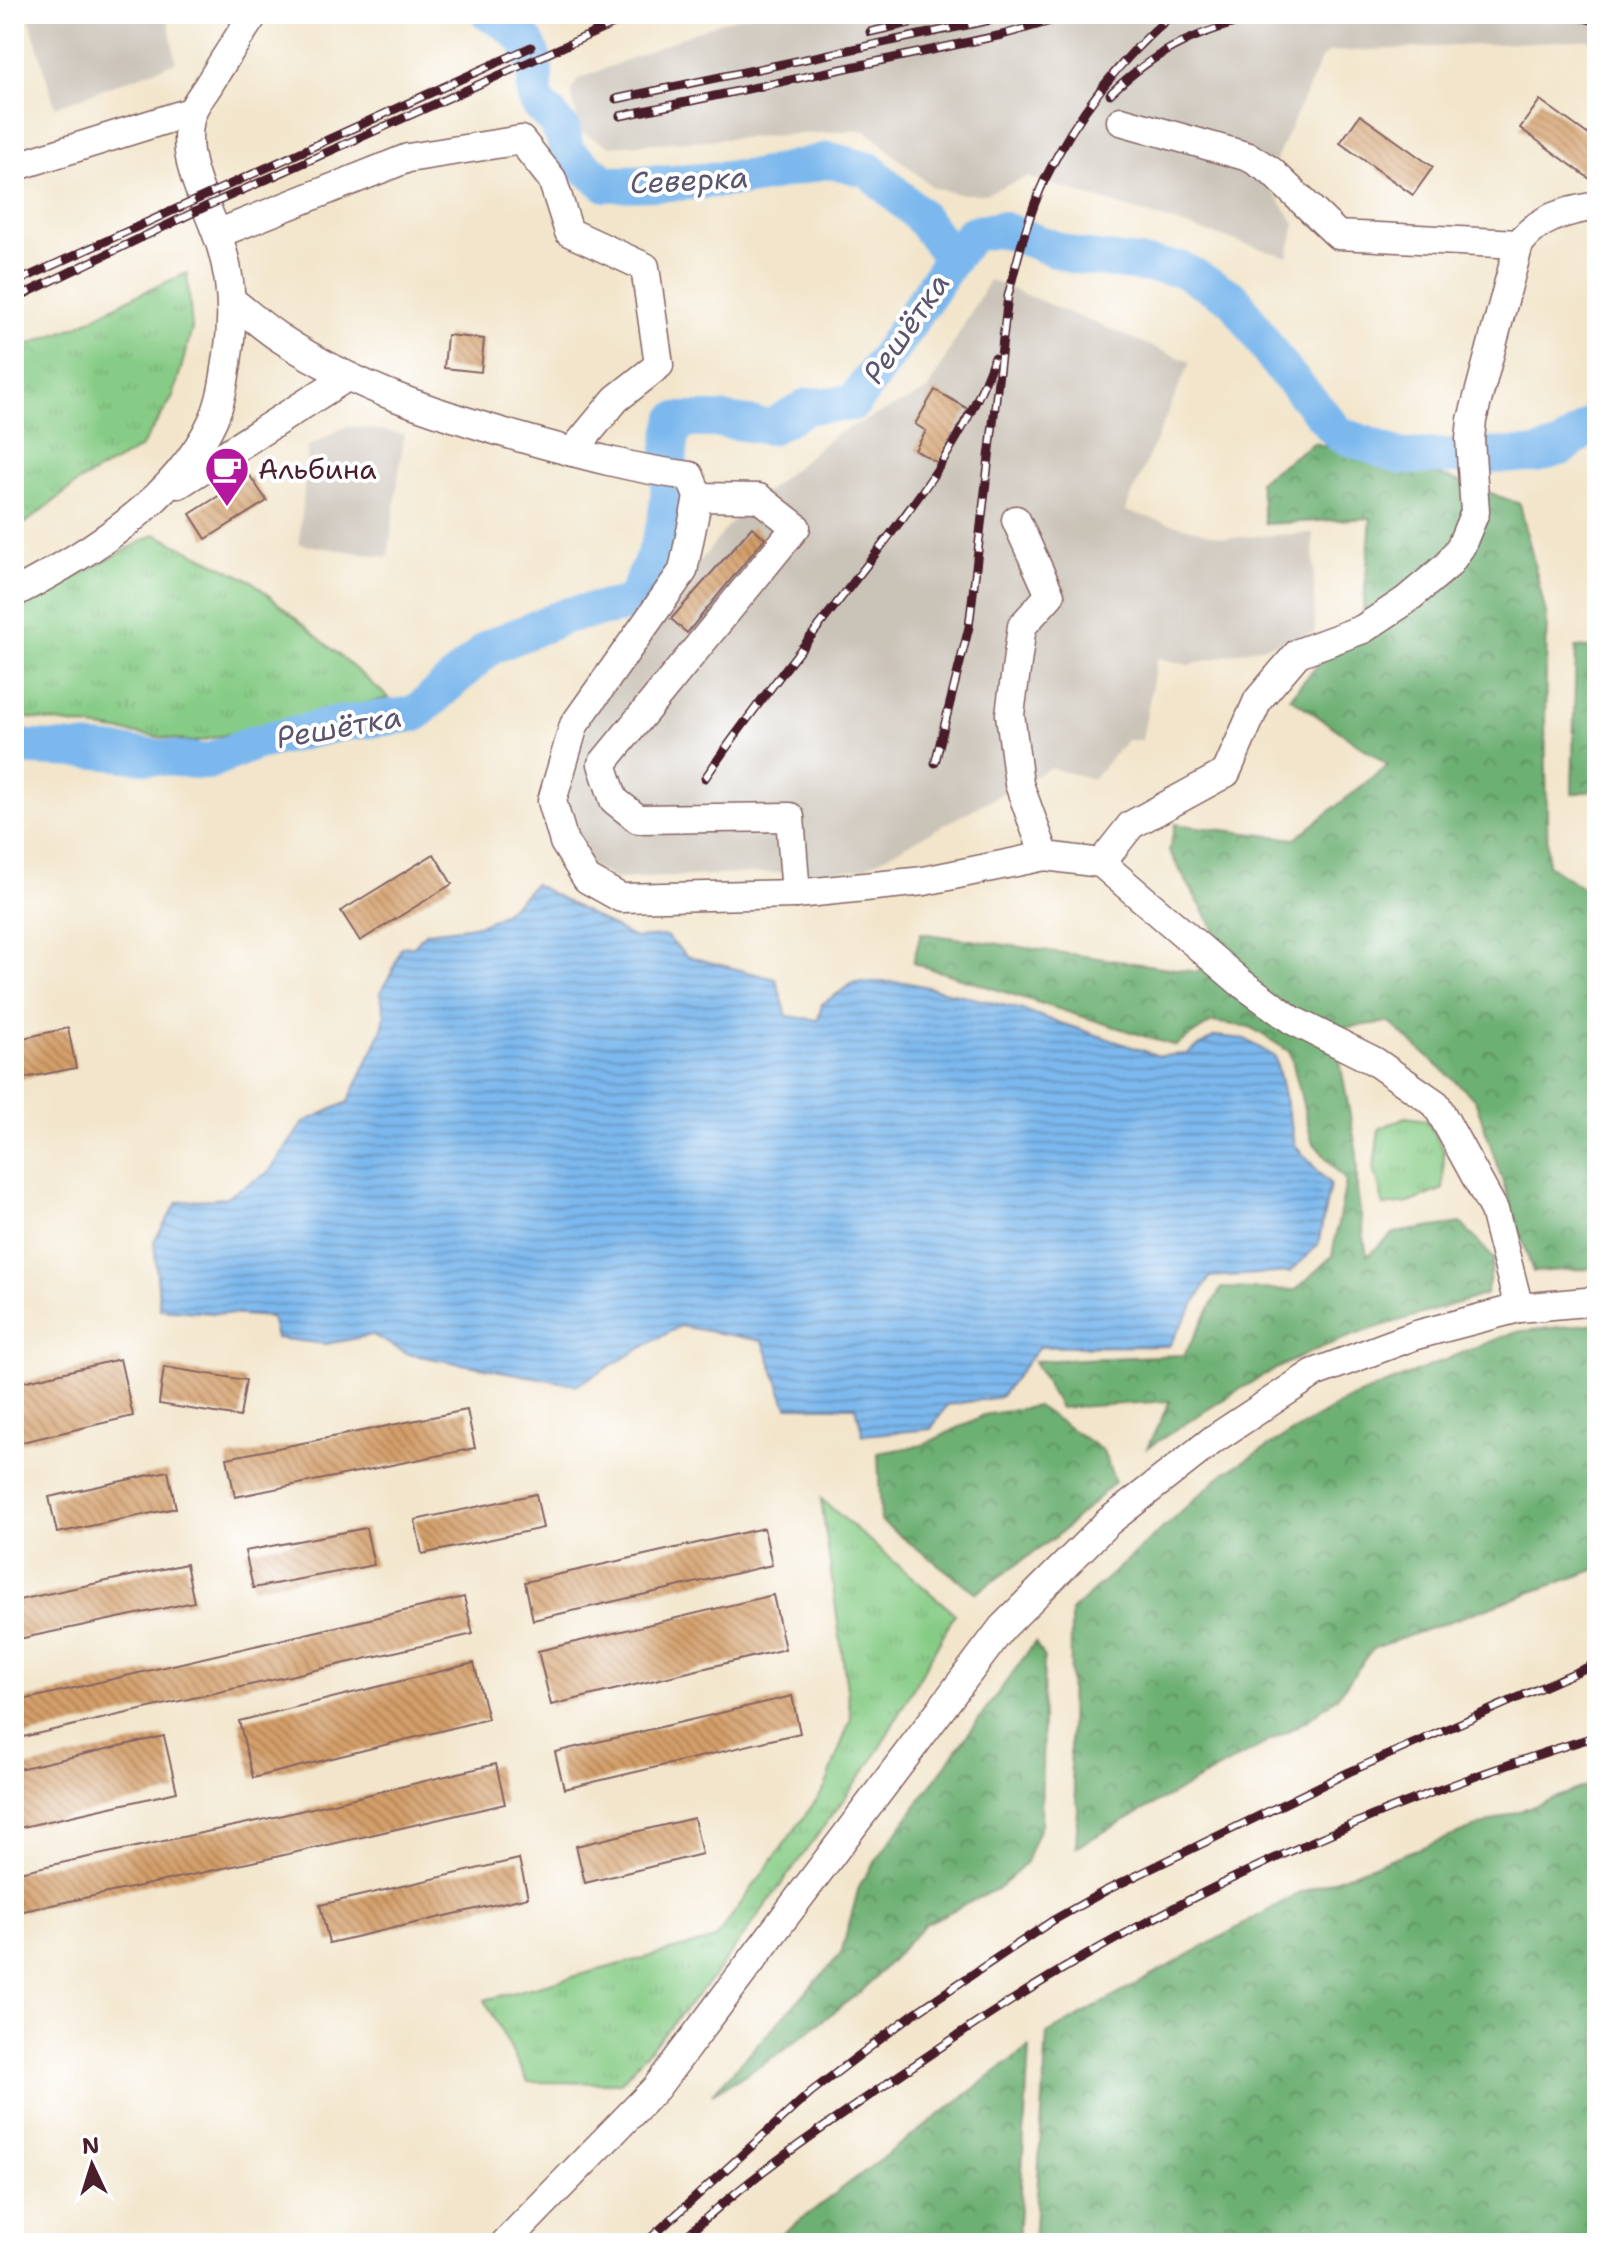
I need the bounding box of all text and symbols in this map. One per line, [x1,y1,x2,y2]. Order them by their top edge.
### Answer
water label: Северка [629,156,749,204]
water label: Решётка [853,264,959,392]
cafe icon: Альбина [203,445,251,508]
place label: Альбина [258,450,377,488]
water label: Решётка [273,696,405,758]
north arrow [52,2125,132,2205]
text: N [81,2130,100,2161]

